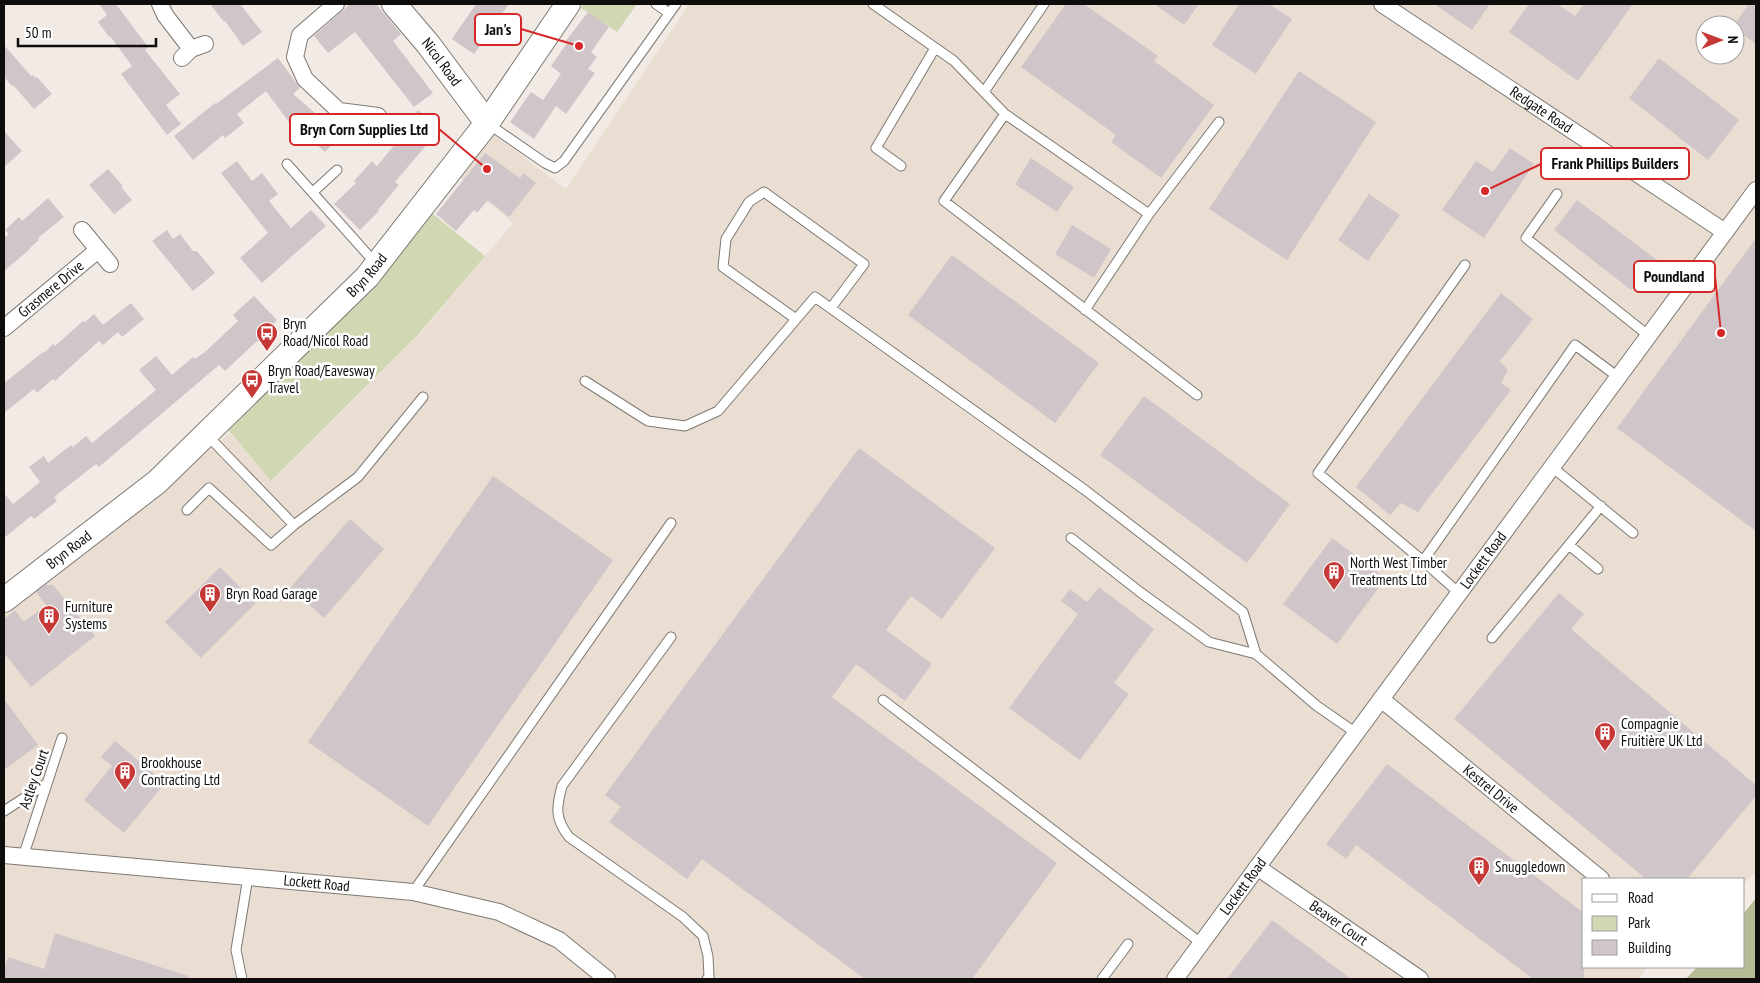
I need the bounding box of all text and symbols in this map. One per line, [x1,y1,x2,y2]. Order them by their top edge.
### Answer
callout: Jan's [475,14,521,45]
scale bar [18,15,155,47]
north arrow [1695,15,1745,65]
text: Jan's [484,19,512,39]
text: 50 m [25,23,51,42]
street label: Nicol Road [418,34,466,90]
text: N [1724,36,1742,44]
street label: Redgate Road [1507,82,1576,137]
callout: Bryn Corn Supplies Ltd [290,114,439,145]
text: Bryn Corn Supplies Ltd [300,119,428,139]
callout: Frank Phillips Builders [1541,148,1689,179]
text: Frank Phillips Builders [1551,153,1679,173]
street label: Bryn Road [342,249,391,301]
street label: Grasmere Drive [14,256,87,321]
callout: Poundland [1634,261,1715,292]
text: Poundland [1644,266,1704,286]
place label: Bryn Road/Nicol Road [283,314,368,350]
bus stop icon: Bryn Road/Nicol Road [255,321,279,352]
place label: Bryn Road/Eavesway Travel [268,361,375,397]
bus stop icon: Bryn Road/Eavesway Travel [240,368,264,399]
street label: Bryn Road [42,526,95,573]
street label: Lockett Road [1456,528,1510,592]
place label: North West Timber Treatments Ltd [1350,553,1448,589]
building icon: North West Timber Treatments Ltd [1322,560,1346,591]
building icon: Bryn Road Garage [198,582,222,613]
place label: Bryn Road Garage [226,584,318,603]
place label: Furniture Systems [65,597,113,633]
building icon: Furniture Systems [37,604,61,635]
place label: Compagnie Fruitière UK Ltd [1621,714,1702,750]
building icon: Compagnie Fruitière UK Ltd [1593,721,1617,752]
street label: Astley Court [14,746,53,811]
place label: Brookhouse Contracting Ltd [141,753,220,789]
building icon: Brookhouse Contracting Ltd [113,760,137,791]
street label: Kestrel Drive [1459,760,1523,817]
street label: Lockett Road [1215,854,1270,918]
building icon: Snuggledown [1467,855,1491,886]
place label: Snuggledown [1495,857,1565,876]
street label: Lockett Road [283,870,351,895]
legend [1582,878,1745,968]
text: Road [1628,888,1654,907]
street label: Beaver Court [1306,896,1372,949]
text: Park [1628,913,1650,932]
text: Building [1628,938,1671,957]

